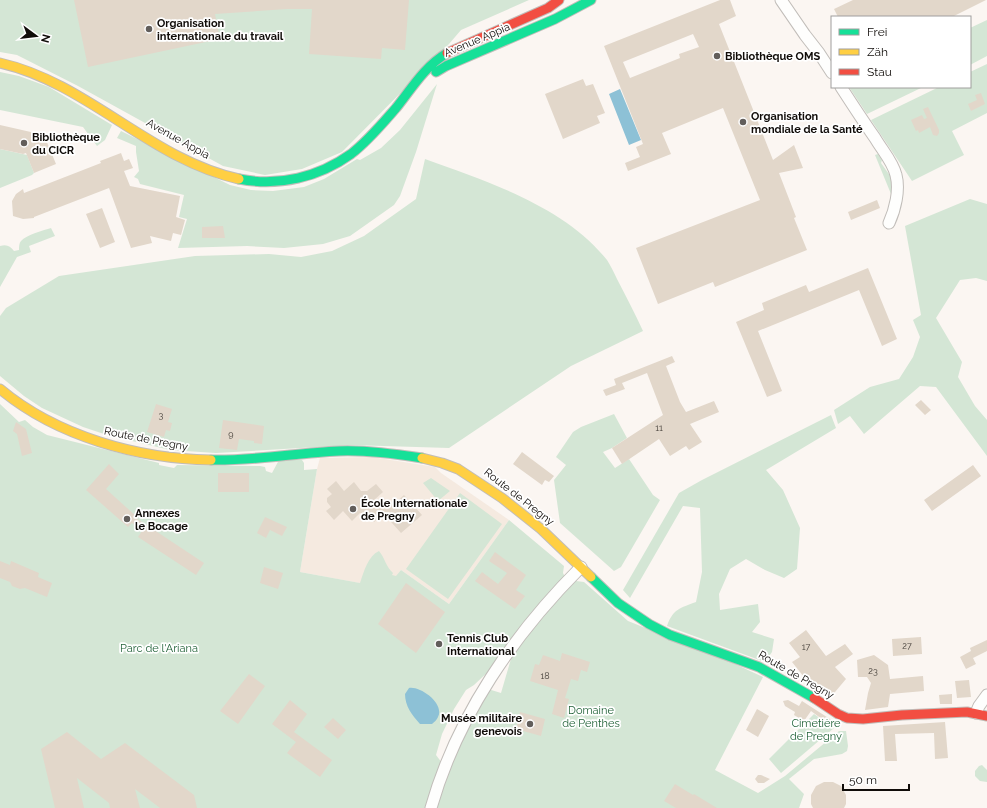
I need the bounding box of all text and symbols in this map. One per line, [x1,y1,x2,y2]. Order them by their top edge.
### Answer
north arrow [16,16,56,56]
legend [831,16,971,88]
place label: Organisation internationale du travail [157,17,284,43]
street label: Avenue Appia [442,20,512,60]
marker: Organisation internationale du travail [144,24,154,34]
text: Frei [867,25,887,39]
text: N [38,33,53,44]
text: Zäh [867,45,888,59]
place label: Bibliothèque OMS [725,50,820,63]
marker: Bibliothèque OMS [712,51,722,61]
text: Stau [867,65,892,79]
place label: Organisation mondiale de la Santé [751,110,863,136]
street label: Avenue Appia [144,116,212,162]
marker: Organisation mondiale de la Santé [738,117,748,127]
place label: Bibliothèque du CICR [32,131,100,157]
marker: Bibliothèque du CICR [19,138,29,148]
house number: 3 [159,410,164,420]
house number: 11 [655,423,663,433]
street label: Route de Pregny [103,425,189,454]
house number: 9 [228,429,234,439]
street label: Route de Pregny [481,466,557,528]
place label: École Internationale de Pregny [361,496,468,523]
marker: École Internationale de Pregny [348,504,358,514]
place label: Annexes le Bocage [135,507,188,533]
marker: Annexes le Bocage [122,514,132,524]
place label: Tennis Club International [447,632,515,658]
marker: Tennis Club International [434,639,444,649]
house number: 27 [902,641,912,651]
park label: Parc de l'Ariana [120,642,198,655]
house number: 17 [802,642,810,652]
street label: Route de Pregny [756,648,836,702]
house number: 23 [868,666,878,676]
house number: 18 [540,671,550,681]
park label: Domaine de Penthes [562,704,620,730]
place label: Musée militaire genevois [441,712,523,738]
park label: Cimetière de Pregny [790,717,842,743]
marker: Musée militaire genevois [525,719,535,729]
scale bar [843,766,909,792]
text: 50 m [849,773,877,787]

